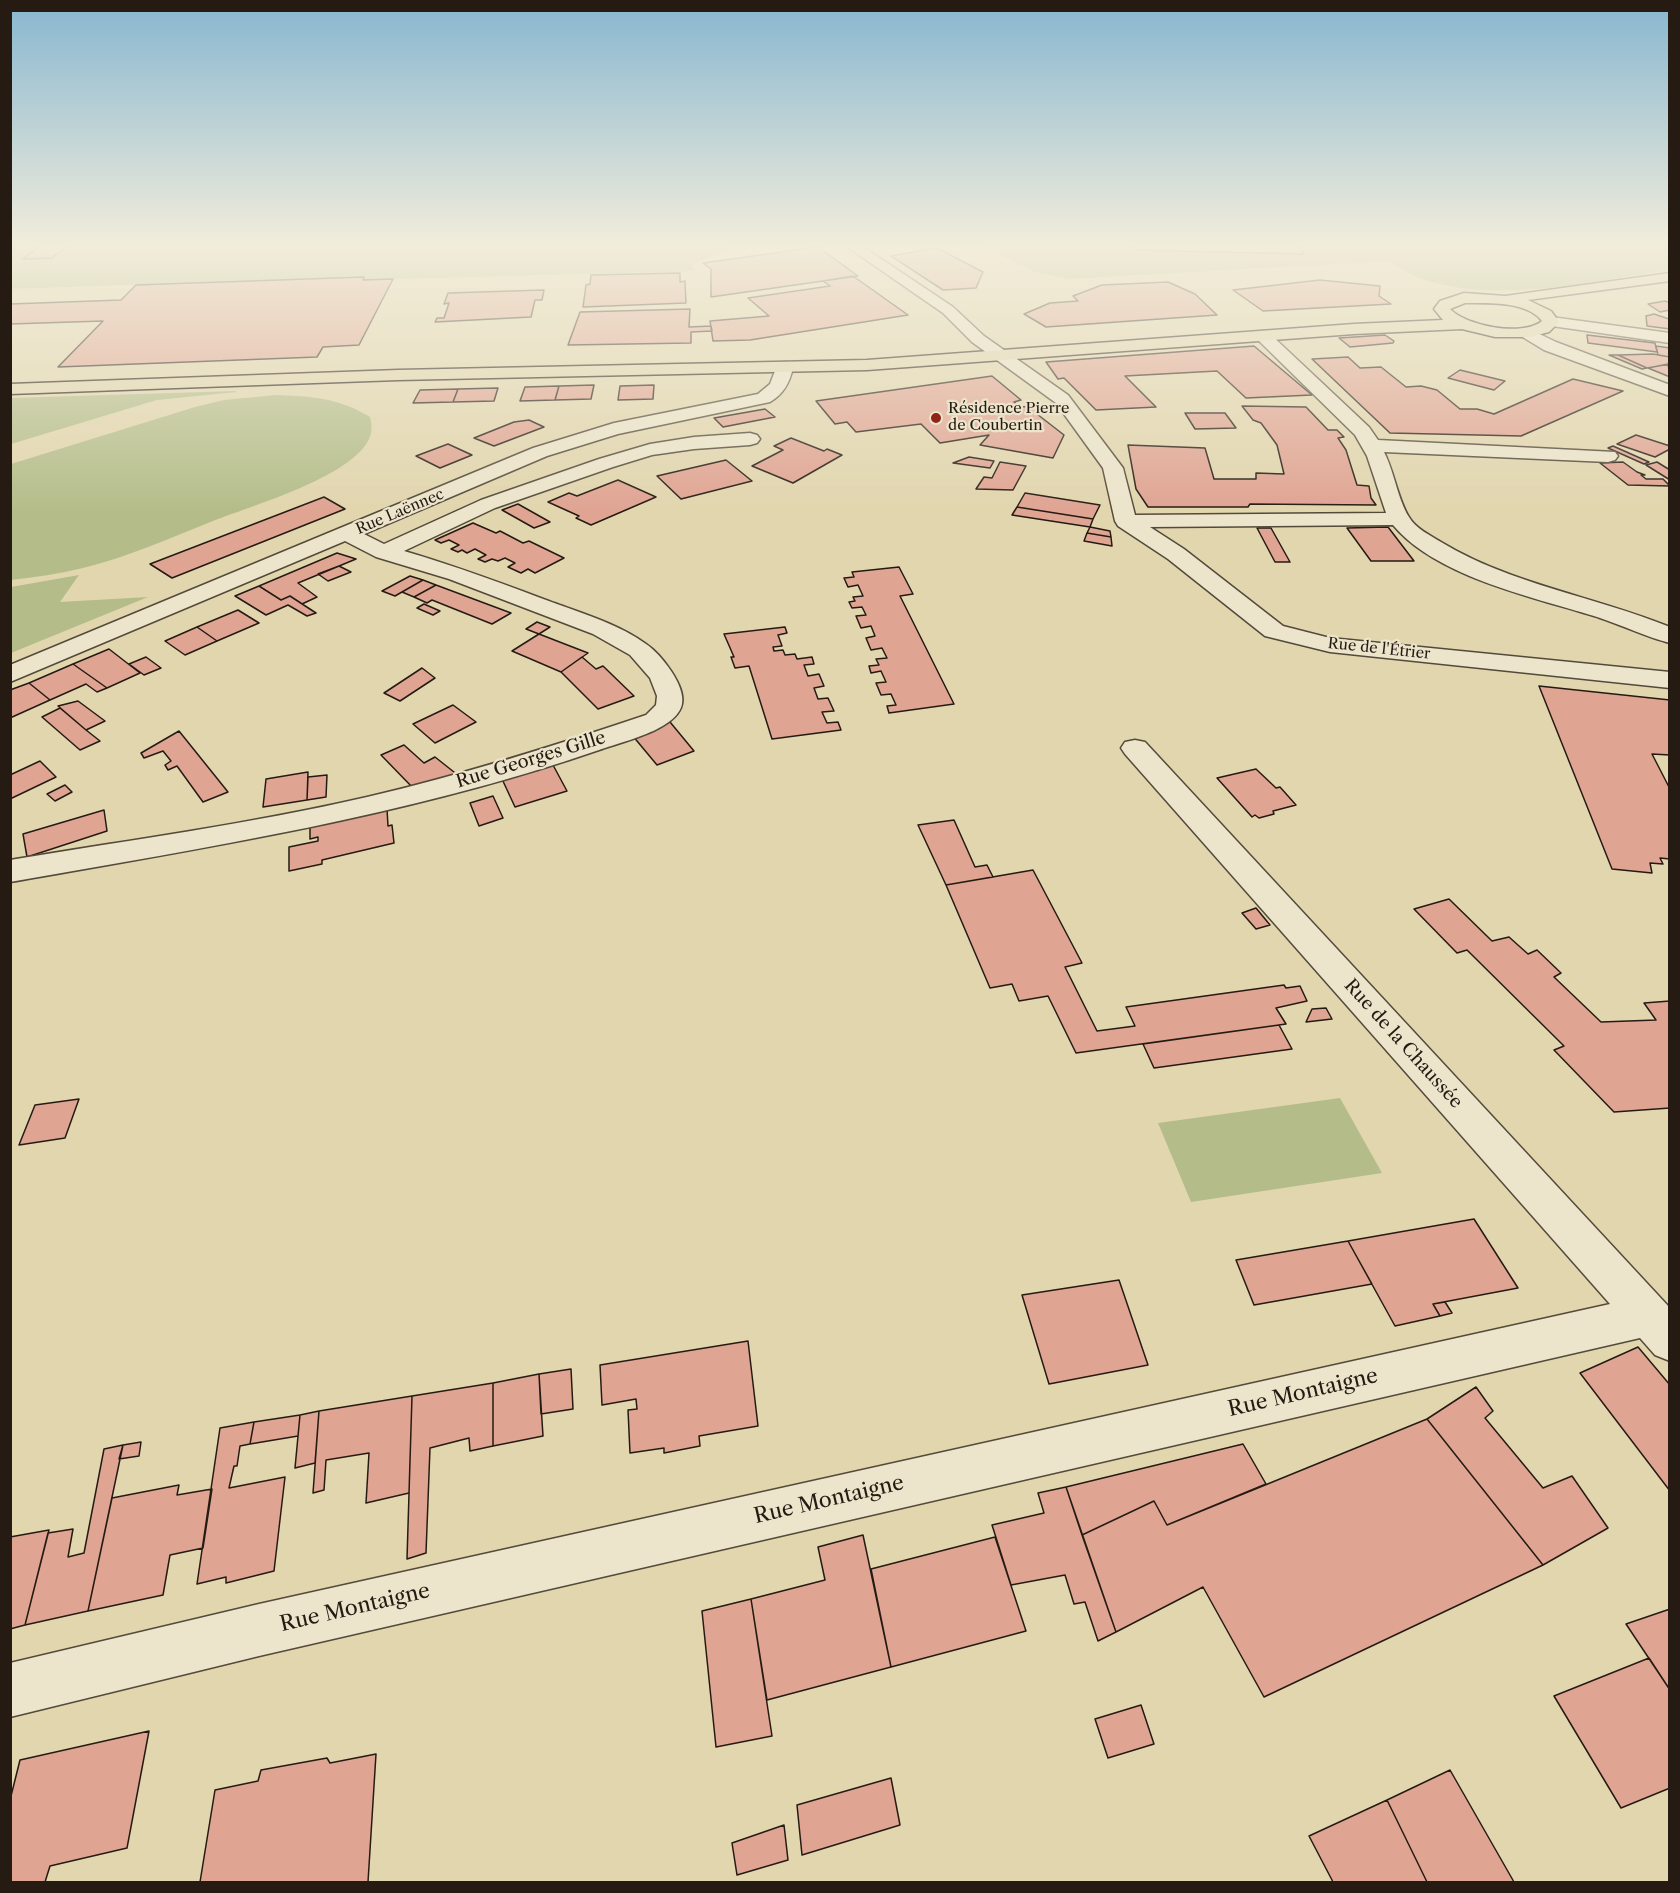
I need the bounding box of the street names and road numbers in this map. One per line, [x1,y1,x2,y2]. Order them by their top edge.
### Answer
street label: Rue Laënnec [353,485,447,539]
street label: Rue de l'Étrier [1327,635,1431,663]
street label: Rue Georges Gille [454,727,608,793]
street label: Rue de la Chaussée [1339,975,1467,1113]
street label: Rue Montaigne [1226,1363,1380,1423]
street label: Rue Montaigne [752,1470,906,1530]
street label: Rue Montaigne [278,1578,432,1638]

